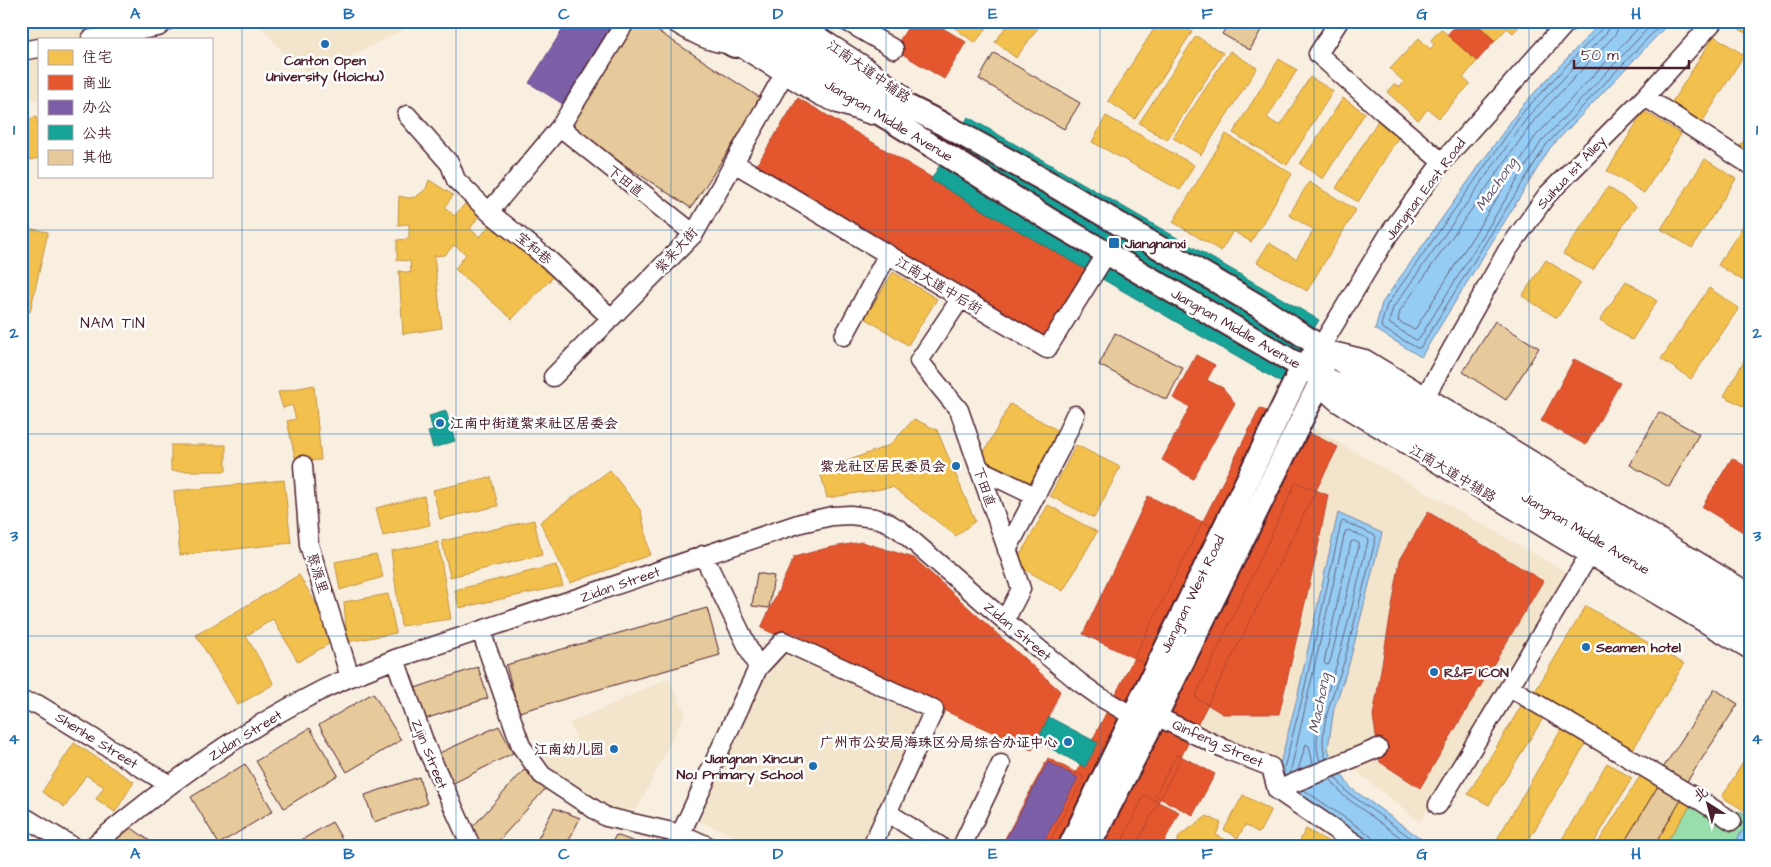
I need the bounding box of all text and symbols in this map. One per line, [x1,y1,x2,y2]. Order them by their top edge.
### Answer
text: A [130,3,141,25]
text: B [343,3,355,25]
text: C [558,3,570,25]
text: D [773,3,784,25]
text: E [988,3,998,25]
text: F [1201,3,1213,25]
text: G [1416,3,1428,25]
text: H [1631,3,1641,25]
street label: 江南大道中辅路 [823,36,914,108]
legend [38,38,212,178]
marker: Canton Open University (Hoichu) [319,38,331,50]
scale bar [1574,38,1688,70]
text: 50 m [1581,45,1619,66]
text: 住宅 [82,47,112,68]
place label: Canton Open University (Hoichu) [266,51,384,87]
text: 商业 [82,73,112,94]
street label: Jiangnan Middle Avenue [821,75,957,167]
text: 办公 [82,97,112,118]
text: 1 [13,119,16,141]
text: 1 [1756,119,1759,141]
text: 公共 [82,123,112,144]
street label: Suihua 1st Alley [1532,131,1611,214]
street label: Jiangnan East Road [1381,134,1471,245]
text: 其他 [82,147,112,168]
water label: Machong [1470,152,1524,216]
street label: 下田直 [603,161,648,203]
street label: 紫来大街 [651,223,703,278]
street label: 宝和巷 [511,228,557,271]
place label: Jiangnanxi [1124,234,1187,255]
marker: Jiangnanxi [1107,236,1121,250]
street label: 江南大道中后街 [891,252,986,320]
street label: Jiangnan Middle Avenue [1167,284,1304,374]
district label: NAM TIN [80,313,146,334]
text: 2 [8,322,19,344]
text: 2 [1751,322,1762,344]
place label: 江南中街道紫来社区居委会 [450,414,618,434]
marker: 江南中街道紫来社区居委会 [434,417,446,429]
street label: 江南大道中辅路 [1405,440,1500,508]
place label: 紫龙社区居民委员会 [820,457,946,477]
marker: 紫龙社区居民委员会 [950,460,962,472]
street label: 下田直 [968,464,1000,510]
street label: Jiangnan Middle Avenue [1518,488,1654,580]
text: 3 [9,525,19,547]
text: 3 [1752,525,1762,547]
street label: Jiangnan West Road [1156,532,1230,657]
street label: 聚源里 [301,550,333,596]
street label: Zidan Street [578,562,663,608]
street label: Zidan Street [979,597,1056,666]
place label: Seamen hotel [1595,638,1682,658]
marker: Seamen hotel [1580,641,1592,653]
place label: R&F ICON [1444,663,1509,683]
marker: R&F ICON [1428,666,1440,678]
water label: Machong [1303,670,1337,735]
street label: Zidan Street [205,705,286,766]
street label: Shenhe Street [51,708,142,774]
street label: Qinfeng Street [1169,715,1267,773]
street label: Zijin Street [406,717,452,793]
text: 4 [9,728,20,750]
text: 4 [1752,728,1763,750]
place label: 广州市公安局海珠区分局综合办证中心 [820,733,1058,753]
marker: 广州市公安局海珠区分局综合办证中心 [1062,736,1074,748]
place label: 江南幼儿园 [534,740,604,760]
marker: 江南幼儿园 [608,743,620,755]
place label: Jiangnan Xincun No.1 Primary School [676,749,804,785]
marker: Jiangnan Xincun No.1 Primary School [807,760,819,772]
north arrow [1684,780,1734,830]
text: 北 [1689,782,1712,806]
text: A [130,843,141,865]
text: B [343,843,355,865]
text: C [558,843,570,865]
text: D [773,843,784,865]
text: E [988,843,998,865]
text: F [1201,843,1213,865]
text: G [1416,843,1428,865]
text: H [1631,843,1641,865]

